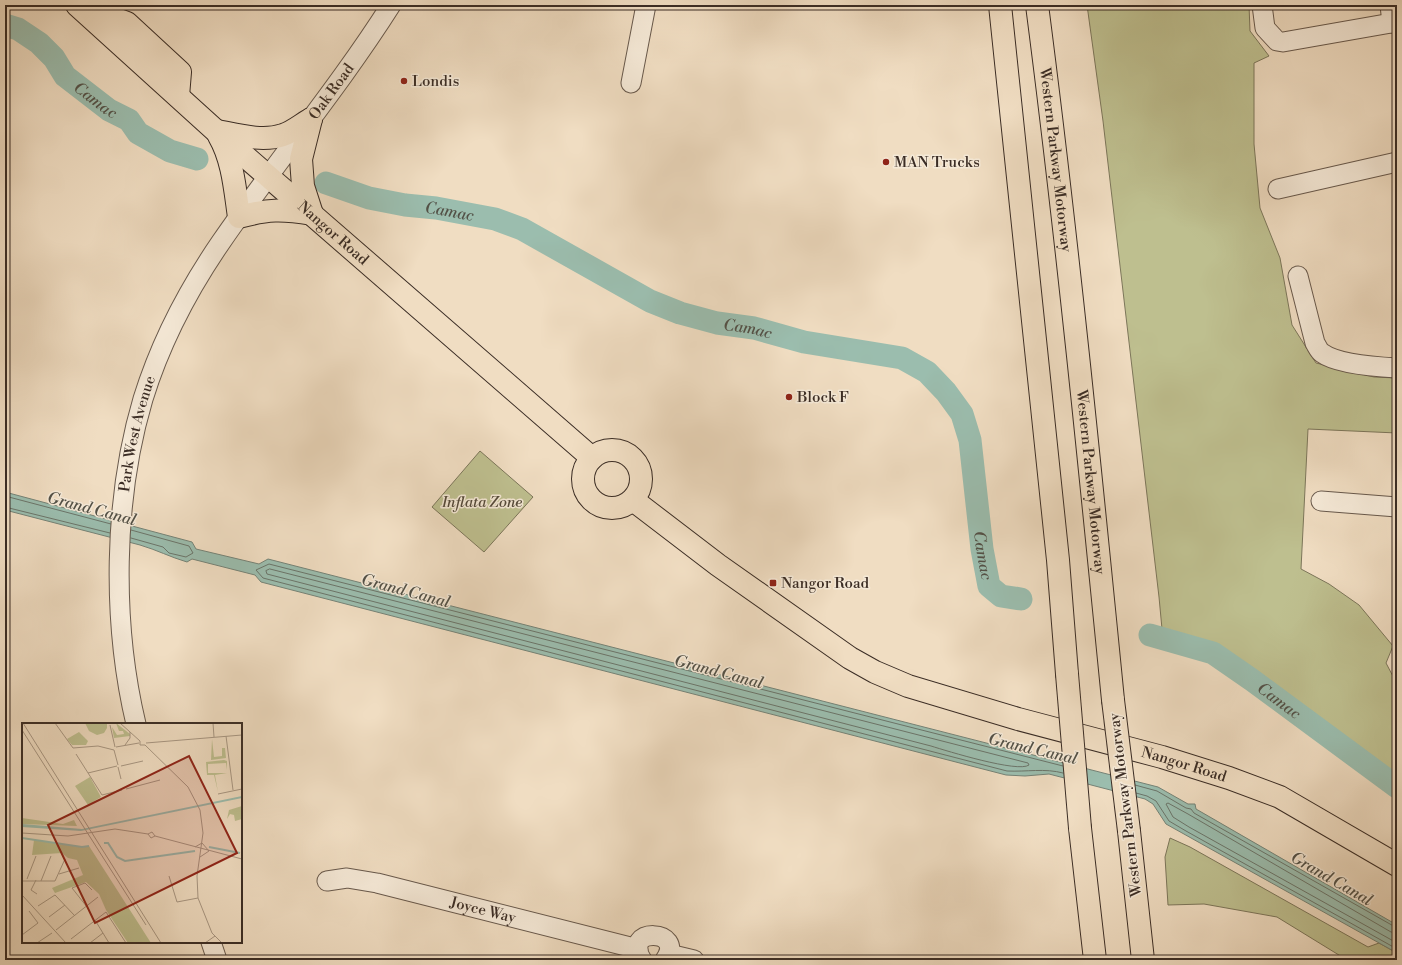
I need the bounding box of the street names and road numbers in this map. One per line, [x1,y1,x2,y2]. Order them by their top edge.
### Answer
street label: Oak Road [305,60,359,124]
street label: Western Parkway Motorway [1035,66,1076,254]
street label: Nangor Road [293,197,373,270]
street label: Park West Avenue [115,373,160,493]
street label: Western Parkway Motorway [1072,388,1110,576]
street label: Western Parkway Motorway [1105,711,1146,899]
street label: Nangor Road [1139,743,1229,787]
street label: Joyce Way [447,893,518,928]

